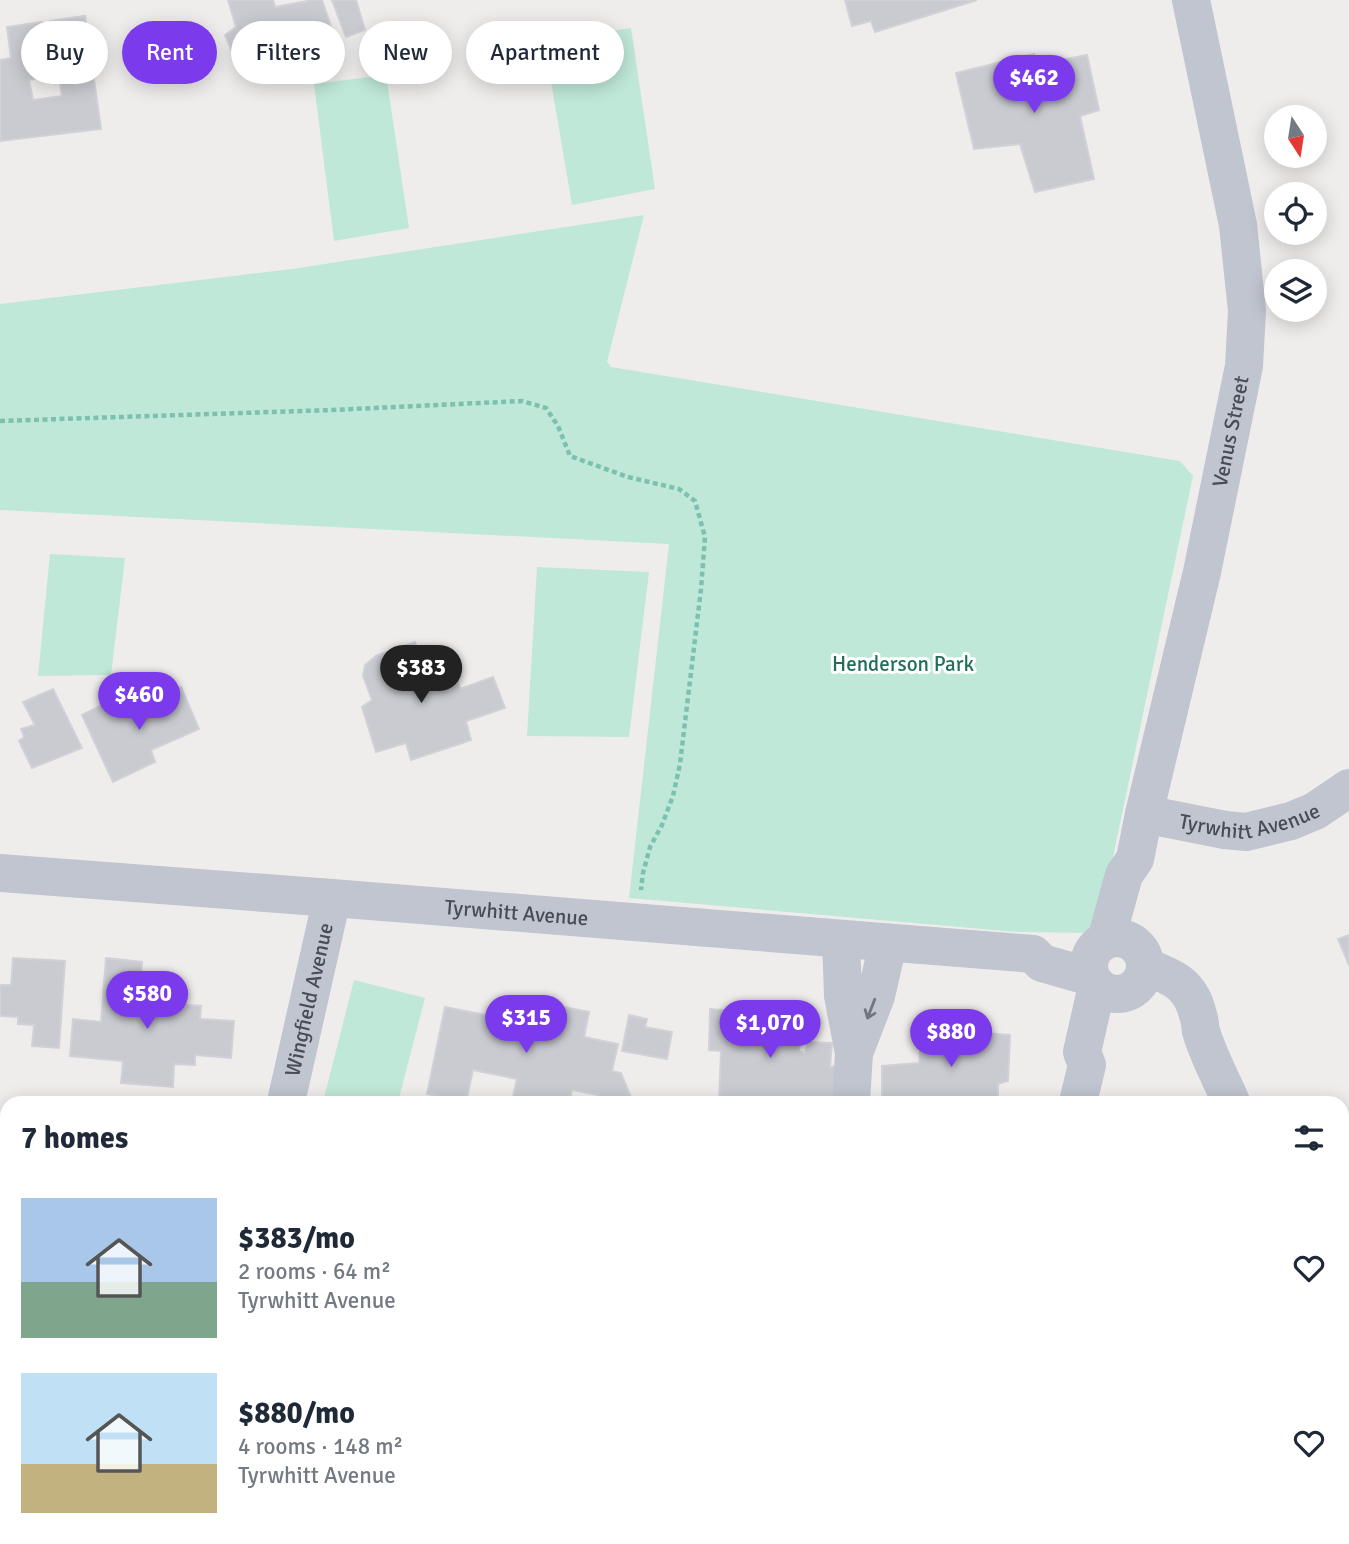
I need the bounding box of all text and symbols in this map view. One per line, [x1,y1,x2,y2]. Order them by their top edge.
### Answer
chip: Buy [21,21,108,84]
chip: Rent [122,21,217,84]
chip: Filters [231,21,345,84]
chip: New [359,21,452,84]
chip: Apartment [466,21,624,84]
pin: $462 [993,55,1075,115]
text: $462 [1009,63,1059,92]
north arrow [1264,105,1326,168]
map controls [1264,105,1327,322]
button: locate [1264,182,1327,245]
button: layers [1264,259,1327,322]
street label: Venus Street [1207,374,1255,489]
pin: $383 [380,646,462,705]
park label: Henderson Park [832,651,974,677]
text: $383 [396,653,446,682]
pin: $460 [98,672,180,732]
text: $460 [114,680,164,709]
street label: Tyrwhitt Avenue [1177,797,1324,845]
street label: Tyrwhitt Avenue [444,894,589,931]
street label: Wingfield Avenue [279,920,339,1079]
pin: $580 [106,972,188,1031]
text: $580 [122,979,172,1008]
pin: $315 [485,996,567,1055]
one-way arrow [864,998,877,1019]
pin: $1,070 [713,1000,827,1060]
text: $315 [501,1003,551,1032]
text: $1,070 [736,1008,804,1037]
pin: $880 [910,1010,992,1069]
text: $880 [926,1017,976,1046]
icon: filters [1290,1119,1328,1157]
text: 7 homes [21,1120,128,1157]
text: $383/mo [238,1220,355,1257]
icon: home [77,1226,161,1310]
icon: heart [1290,1249,1328,1287]
text: 2 rooms · 64 m² [238,1257,391,1286]
text: Tyrwhitt Avenue [238,1286,396,1315]
text: $880/mo [238,1395,355,1432]
icon: home [77,1401,161,1485]
icon: heart [1290,1424,1328,1462]
text: 4 rooms · 148 m² [238,1432,403,1461]
text: Tyrwhitt Avenue [238,1461,396,1490]

